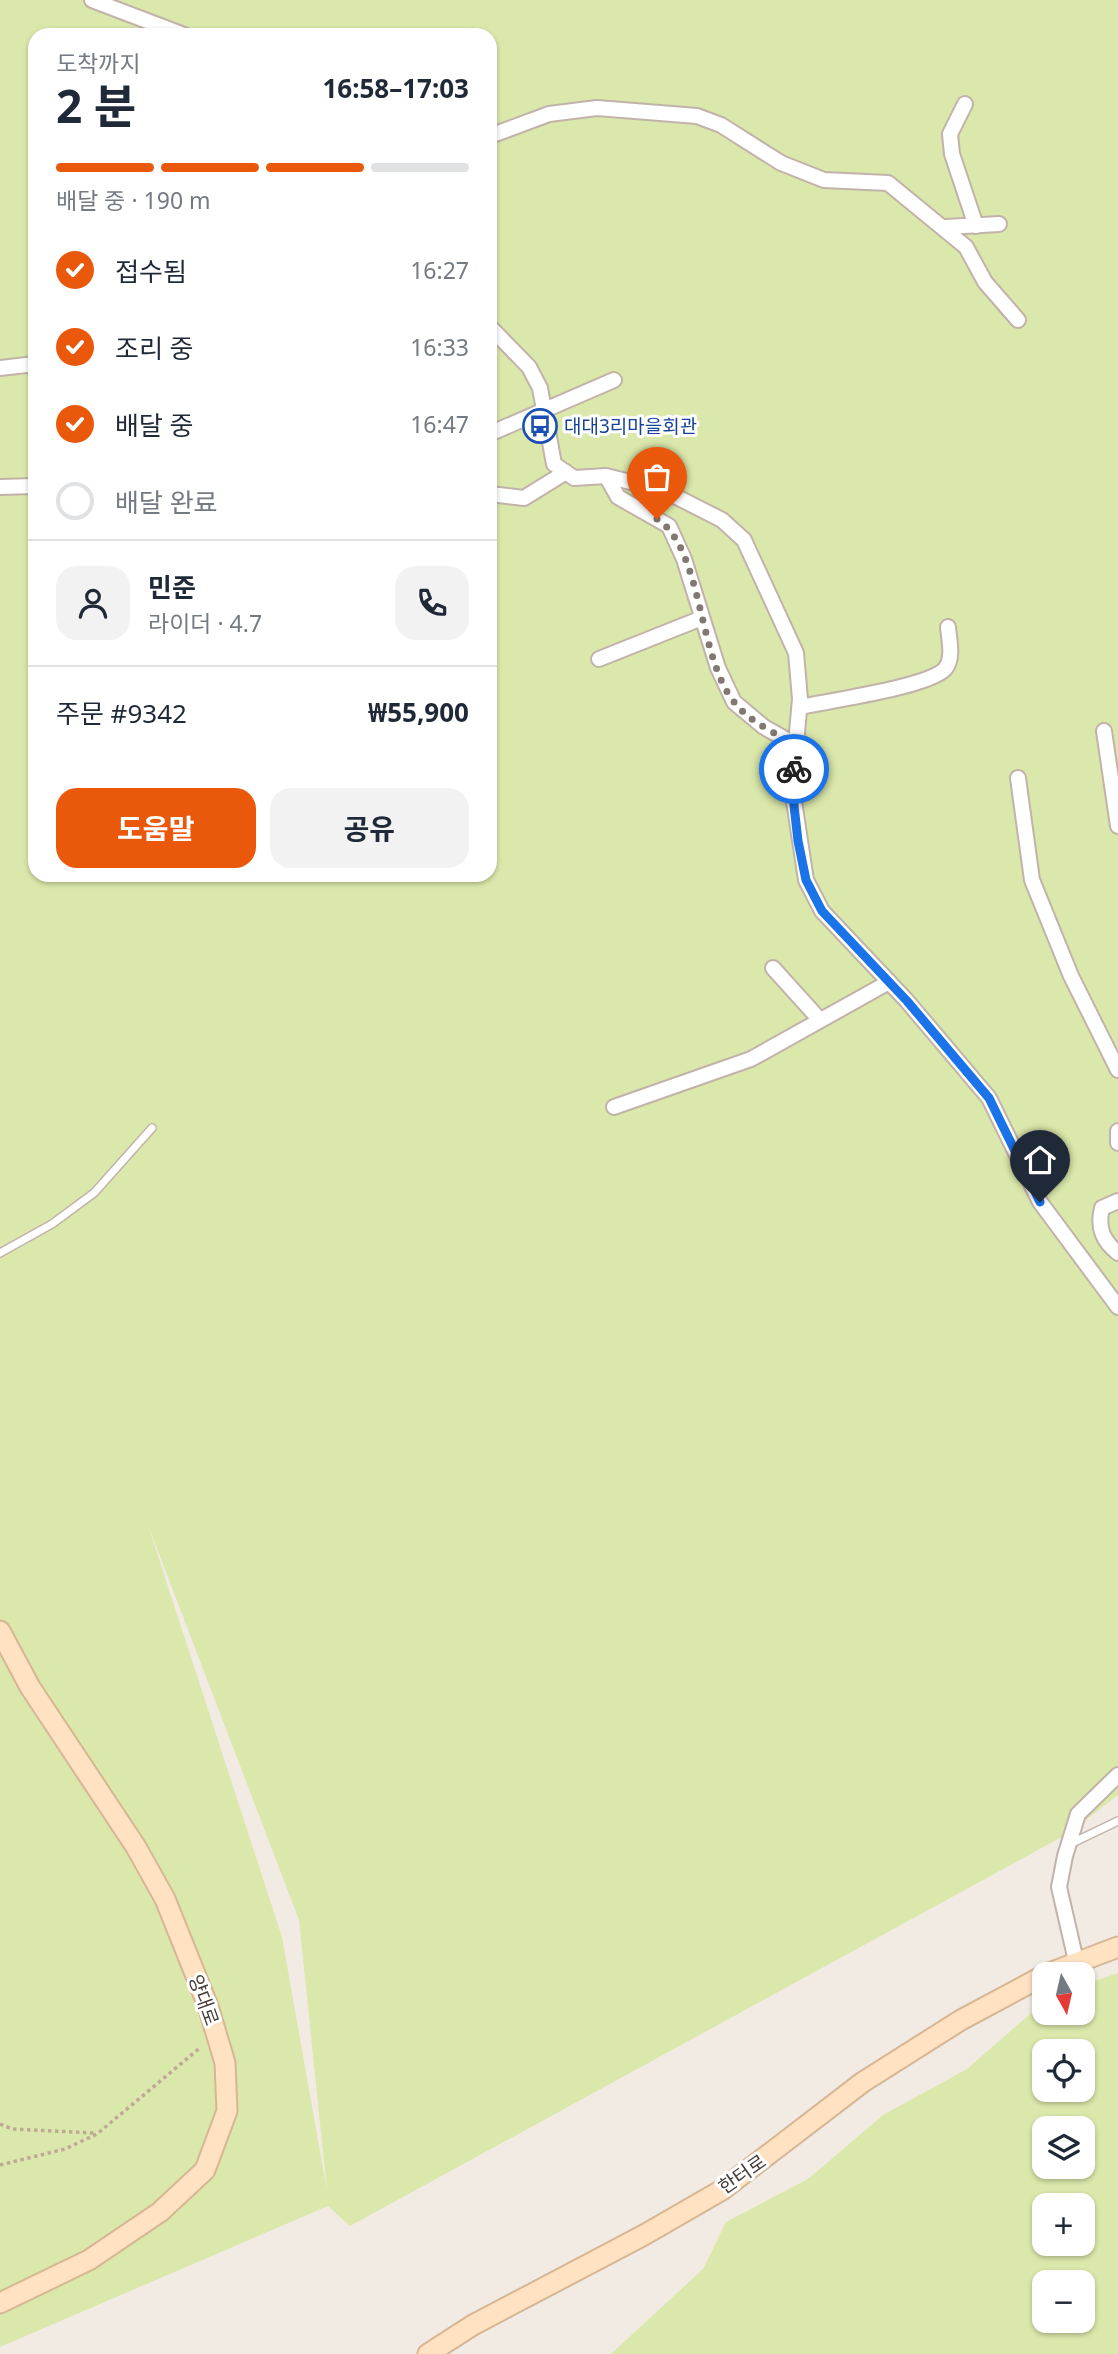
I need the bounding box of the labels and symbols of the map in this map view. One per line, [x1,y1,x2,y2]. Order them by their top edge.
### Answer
bus stop icon: 대대3리마을회관 [521,407,559,445]
place label: 대대3리마을회관 [564,413,697,439]
pin [627,447,687,519]
courier [759,734,829,804]
pin [1010,1130,1070,1202]
north arrow [1032,1962,1096,2025]
street label: 양대로 [183,1971,225,2029]
street label: 한터로 [713,2148,771,2200]

